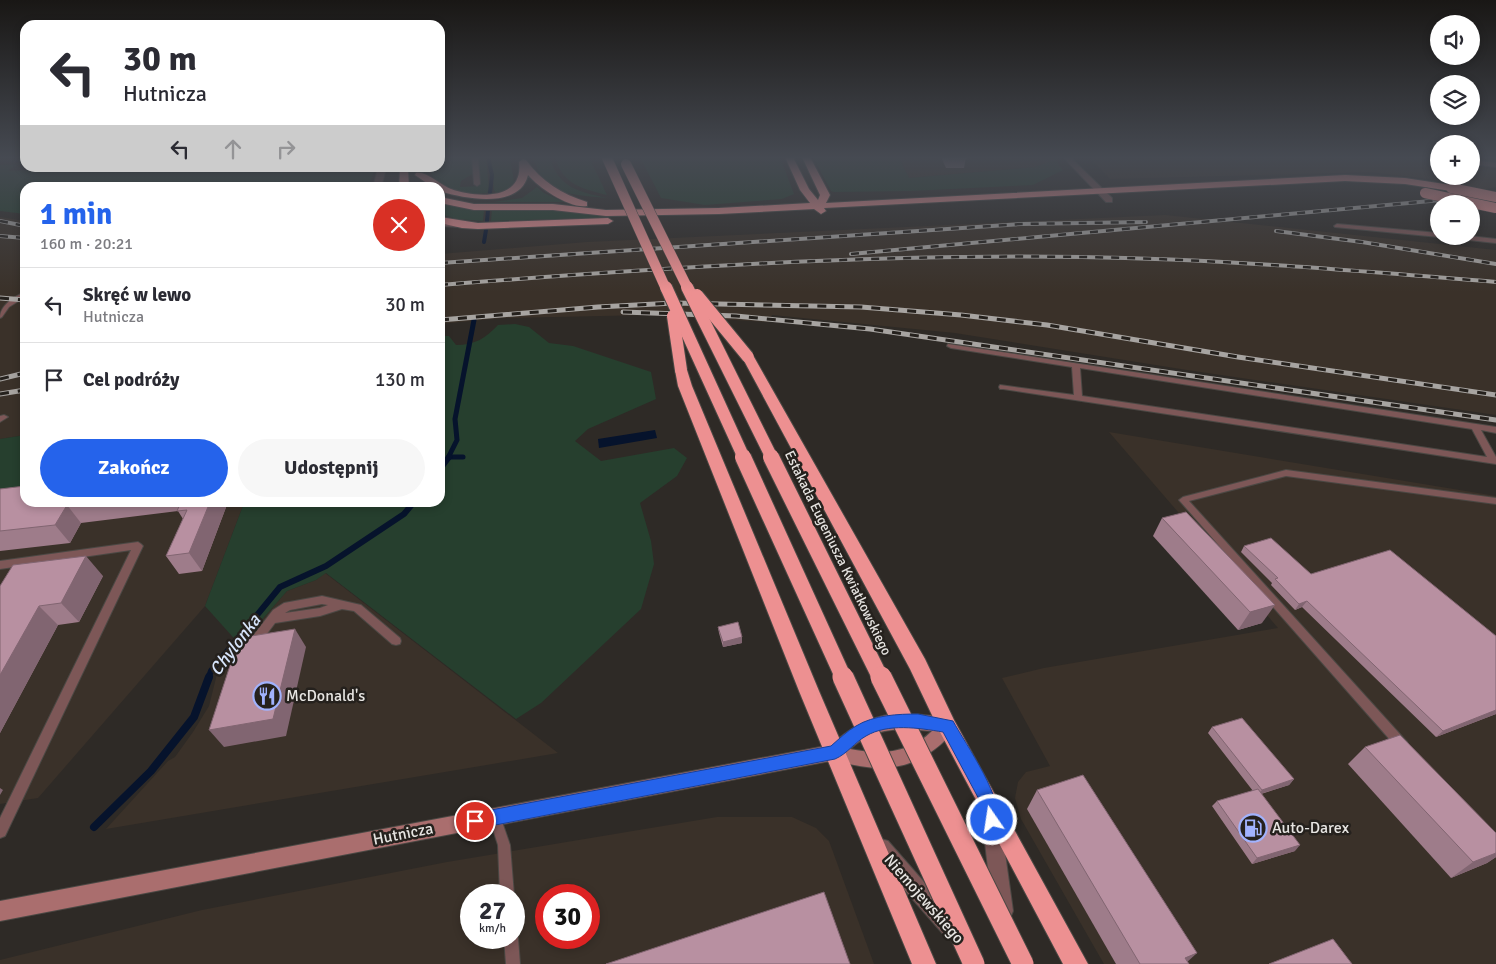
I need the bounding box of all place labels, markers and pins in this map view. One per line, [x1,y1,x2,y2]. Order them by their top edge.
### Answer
restaurant icon: McDonald's [252,681,282,711]
place label: McDonald's [286,686,365,706]
pin [454,800,496,842]
fuel station icon: Auto-Darex [1238,813,1268,843]
place label: Auto-Darex [1272,818,1350,838]

